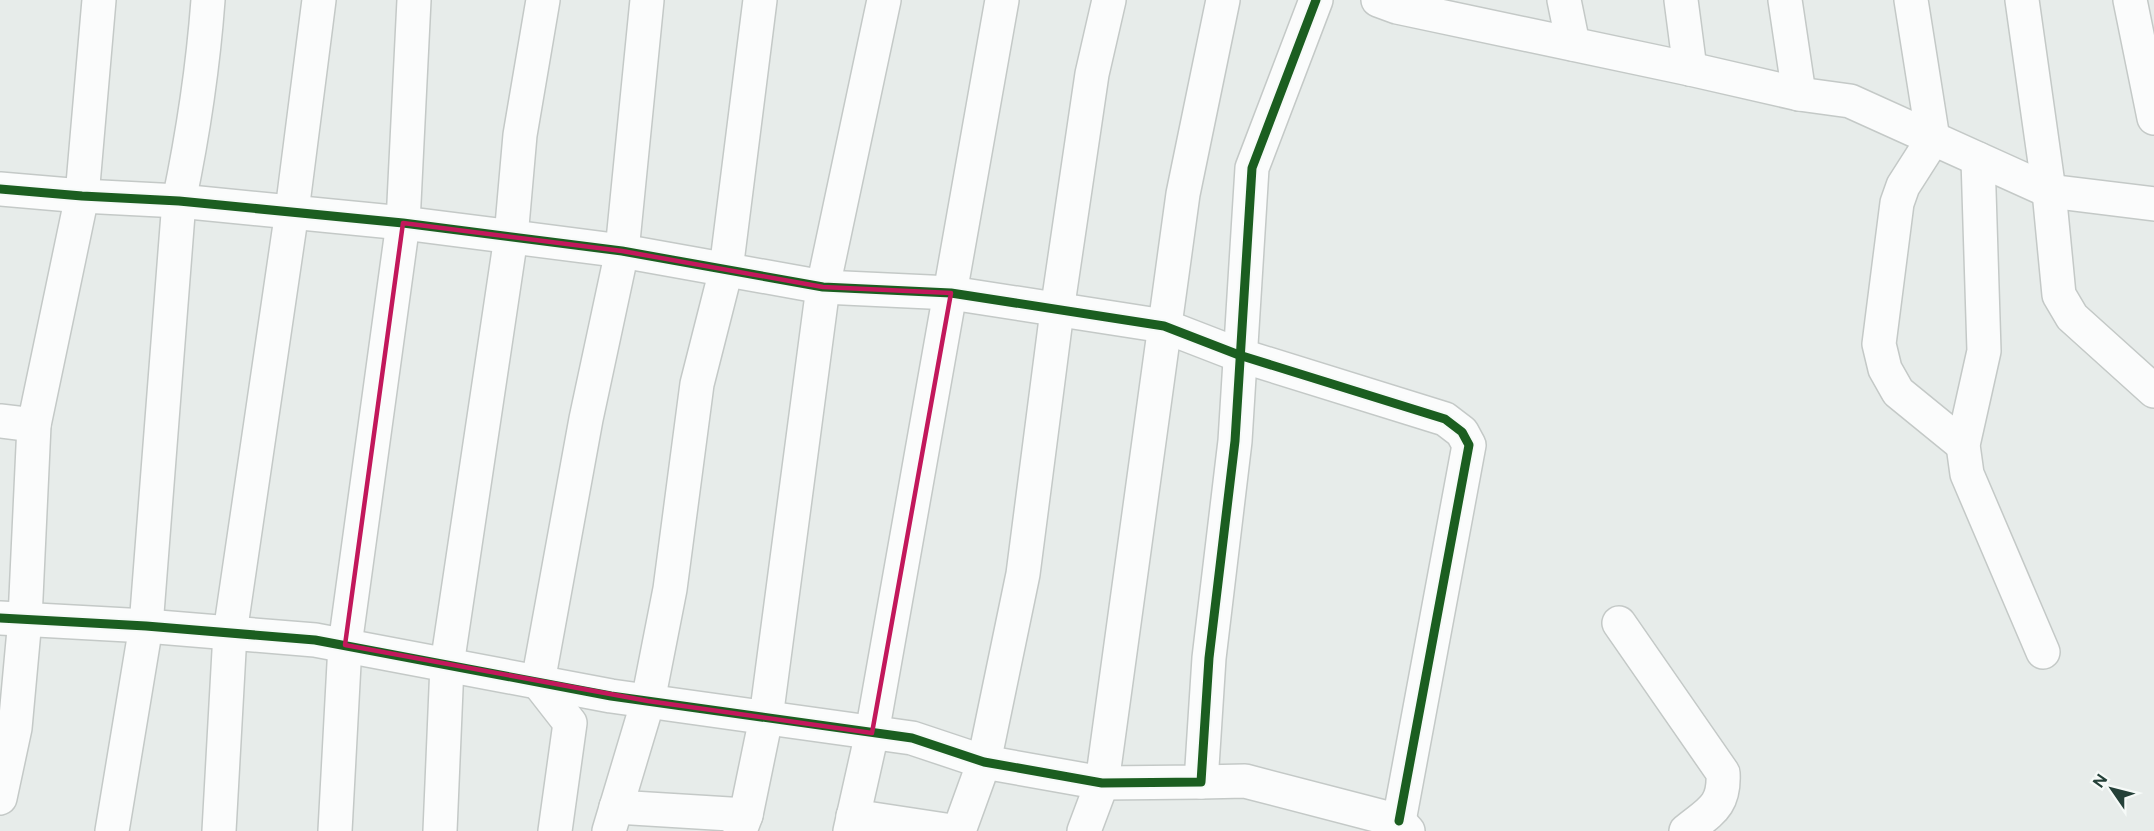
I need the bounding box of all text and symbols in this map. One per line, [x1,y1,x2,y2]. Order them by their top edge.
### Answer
north arrow [2082,759,2142,819]
text: N [2089,770,2111,791]

